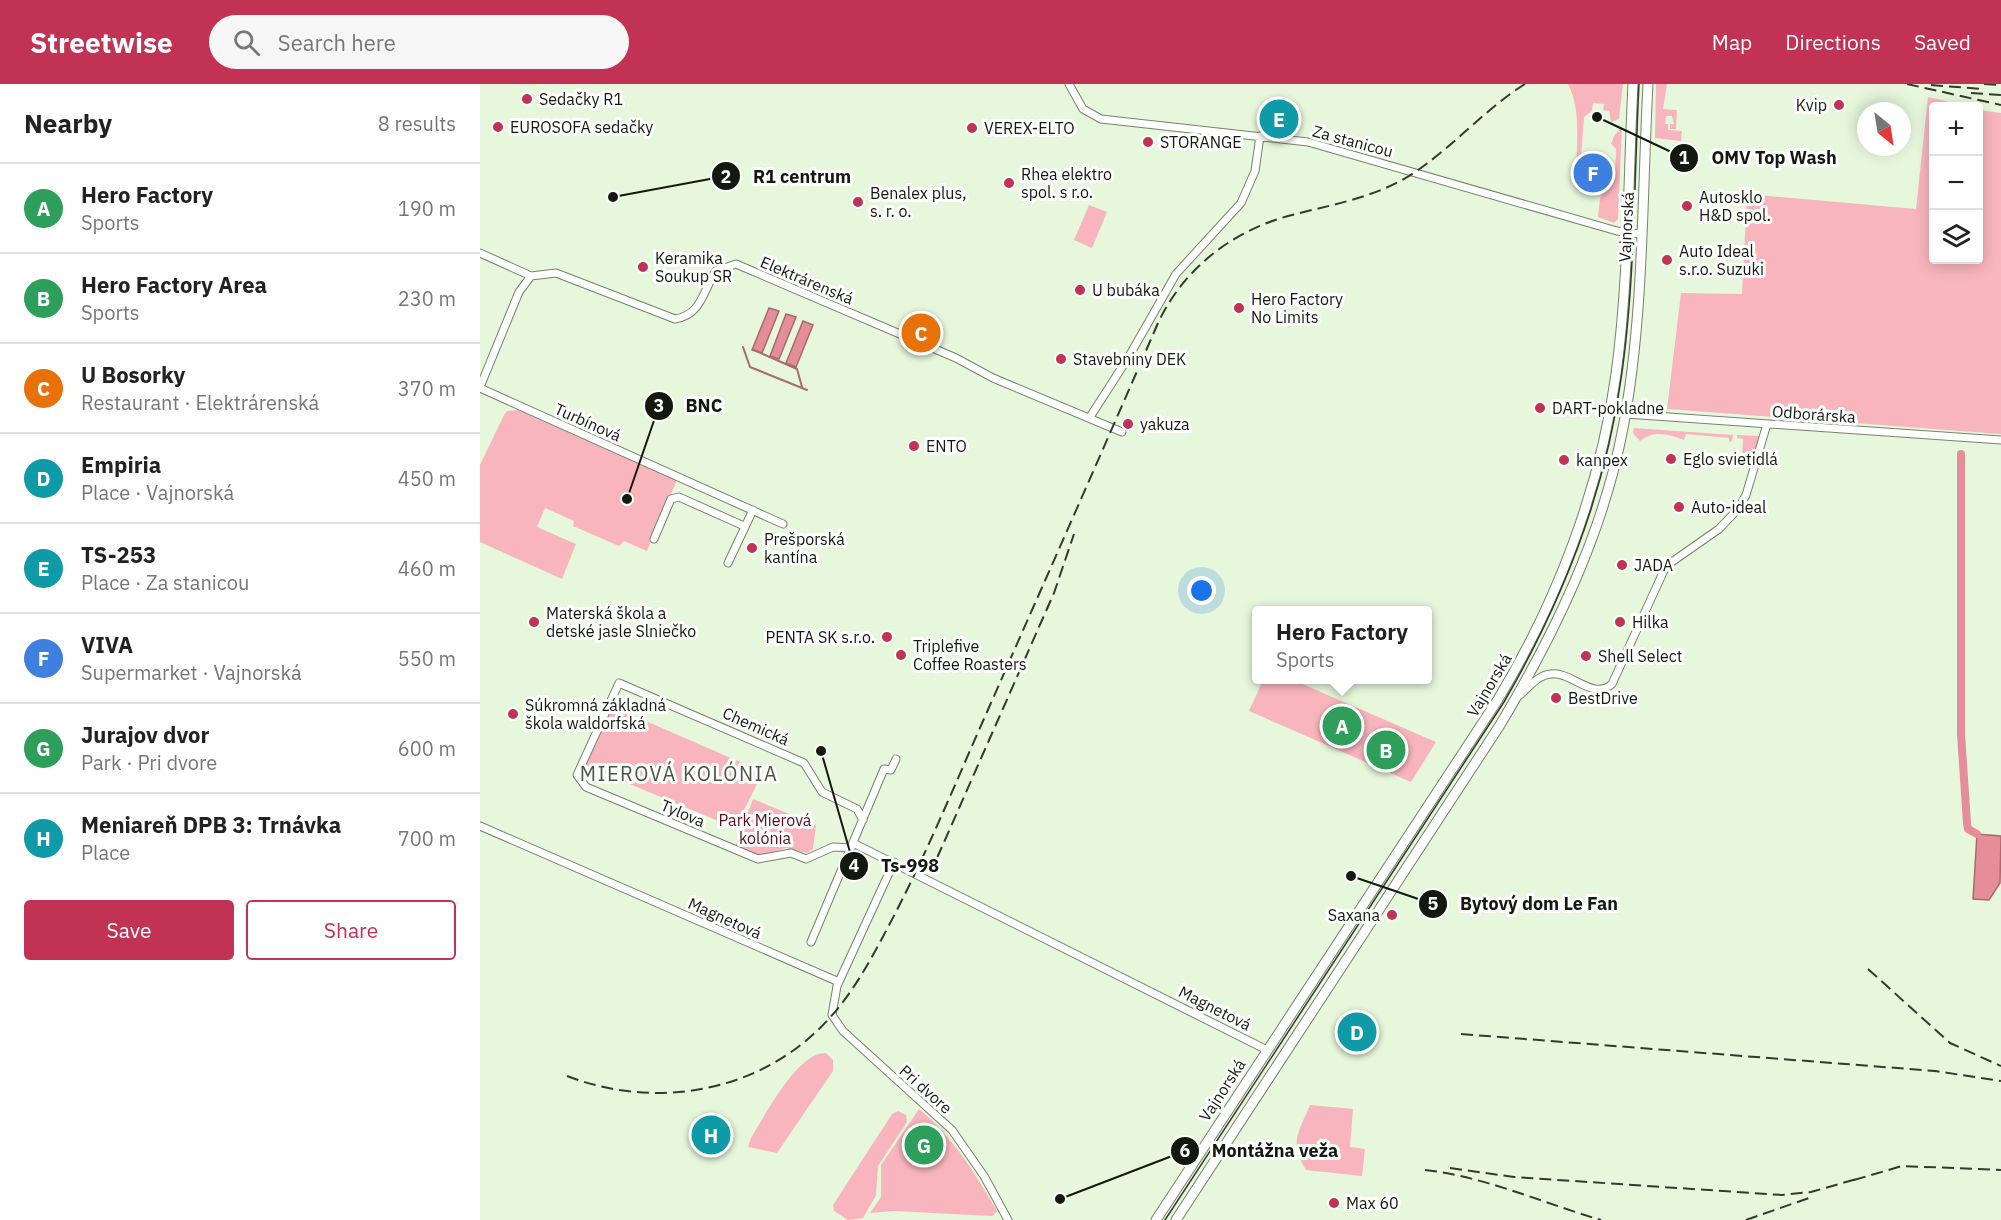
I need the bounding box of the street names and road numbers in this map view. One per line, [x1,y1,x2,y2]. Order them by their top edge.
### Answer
street label: Za stanicou [1311,121,1395,161]
street label: Vajnorská [1614,191,1638,263]
street label: Elektrárenská [757,251,857,309]
street label: Turbínová [552,398,625,446]
street label: Odborárska [1772,401,1857,427]
street label: Vajnorská [1462,649,1516,720]
street label: Chemická [720,702,793,750]
street label: Tylova [658,795,708,831]
street label: Magnetová [685,893,765,943]
street label: Magnetová [1175,981,1255,1035]
street label: Vajnorská [1194,1055,1250,1125]
street label: Pri dvore [896,1060,957,1118]

